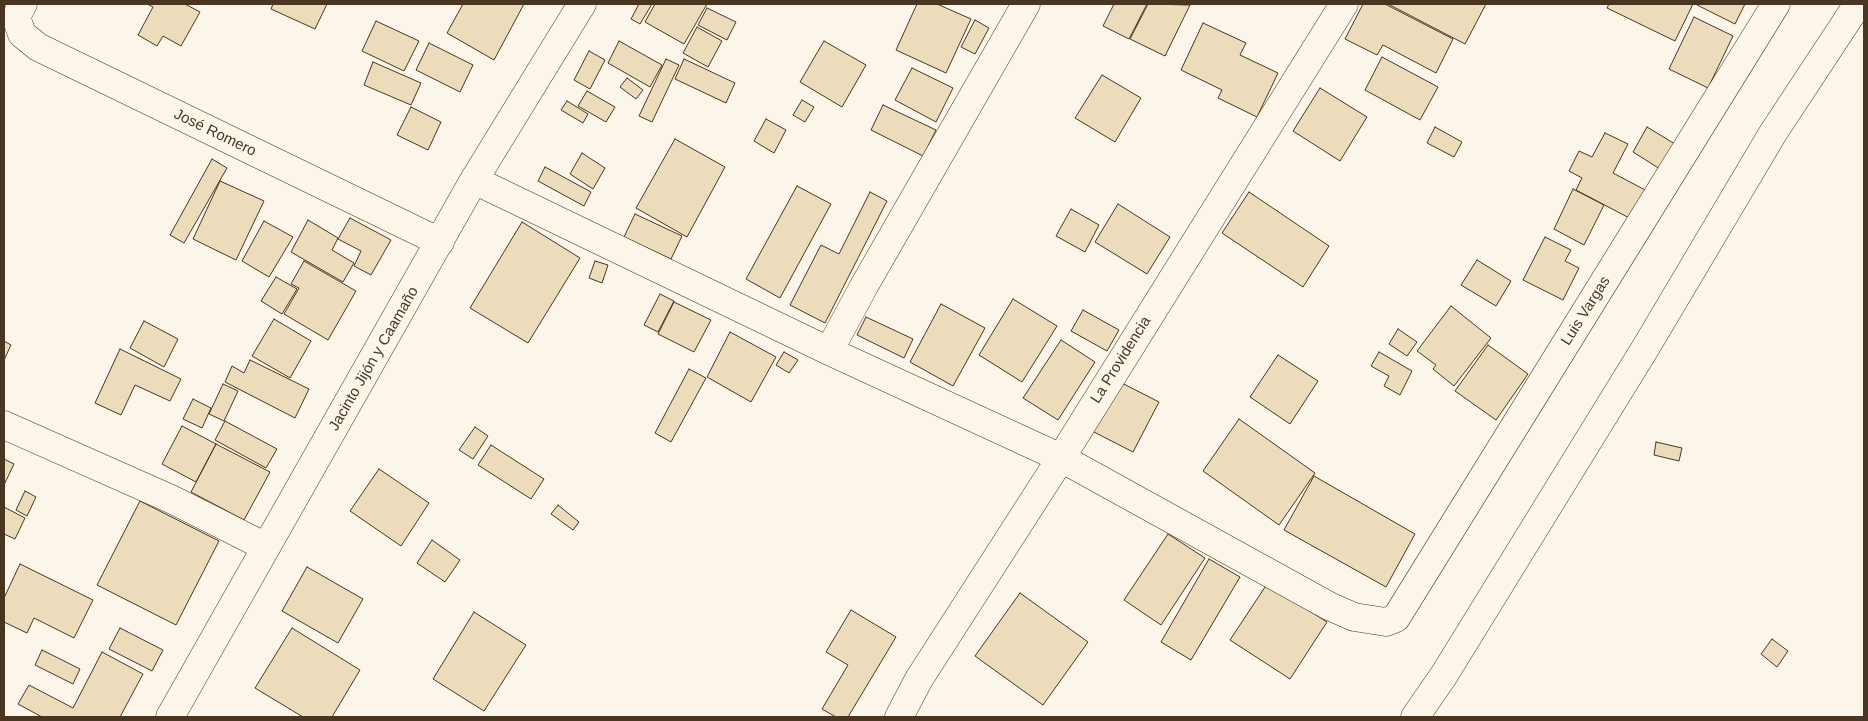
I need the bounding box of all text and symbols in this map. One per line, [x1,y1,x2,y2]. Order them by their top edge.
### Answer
street label: José Romero [171,105,259,161]
street label: Luis Vargas [1558,273,1614,349]
street label: Jacinto Jijón y Caamaño [325,284,423,434]
street label: La Providencia [1087,313,1155,407]

